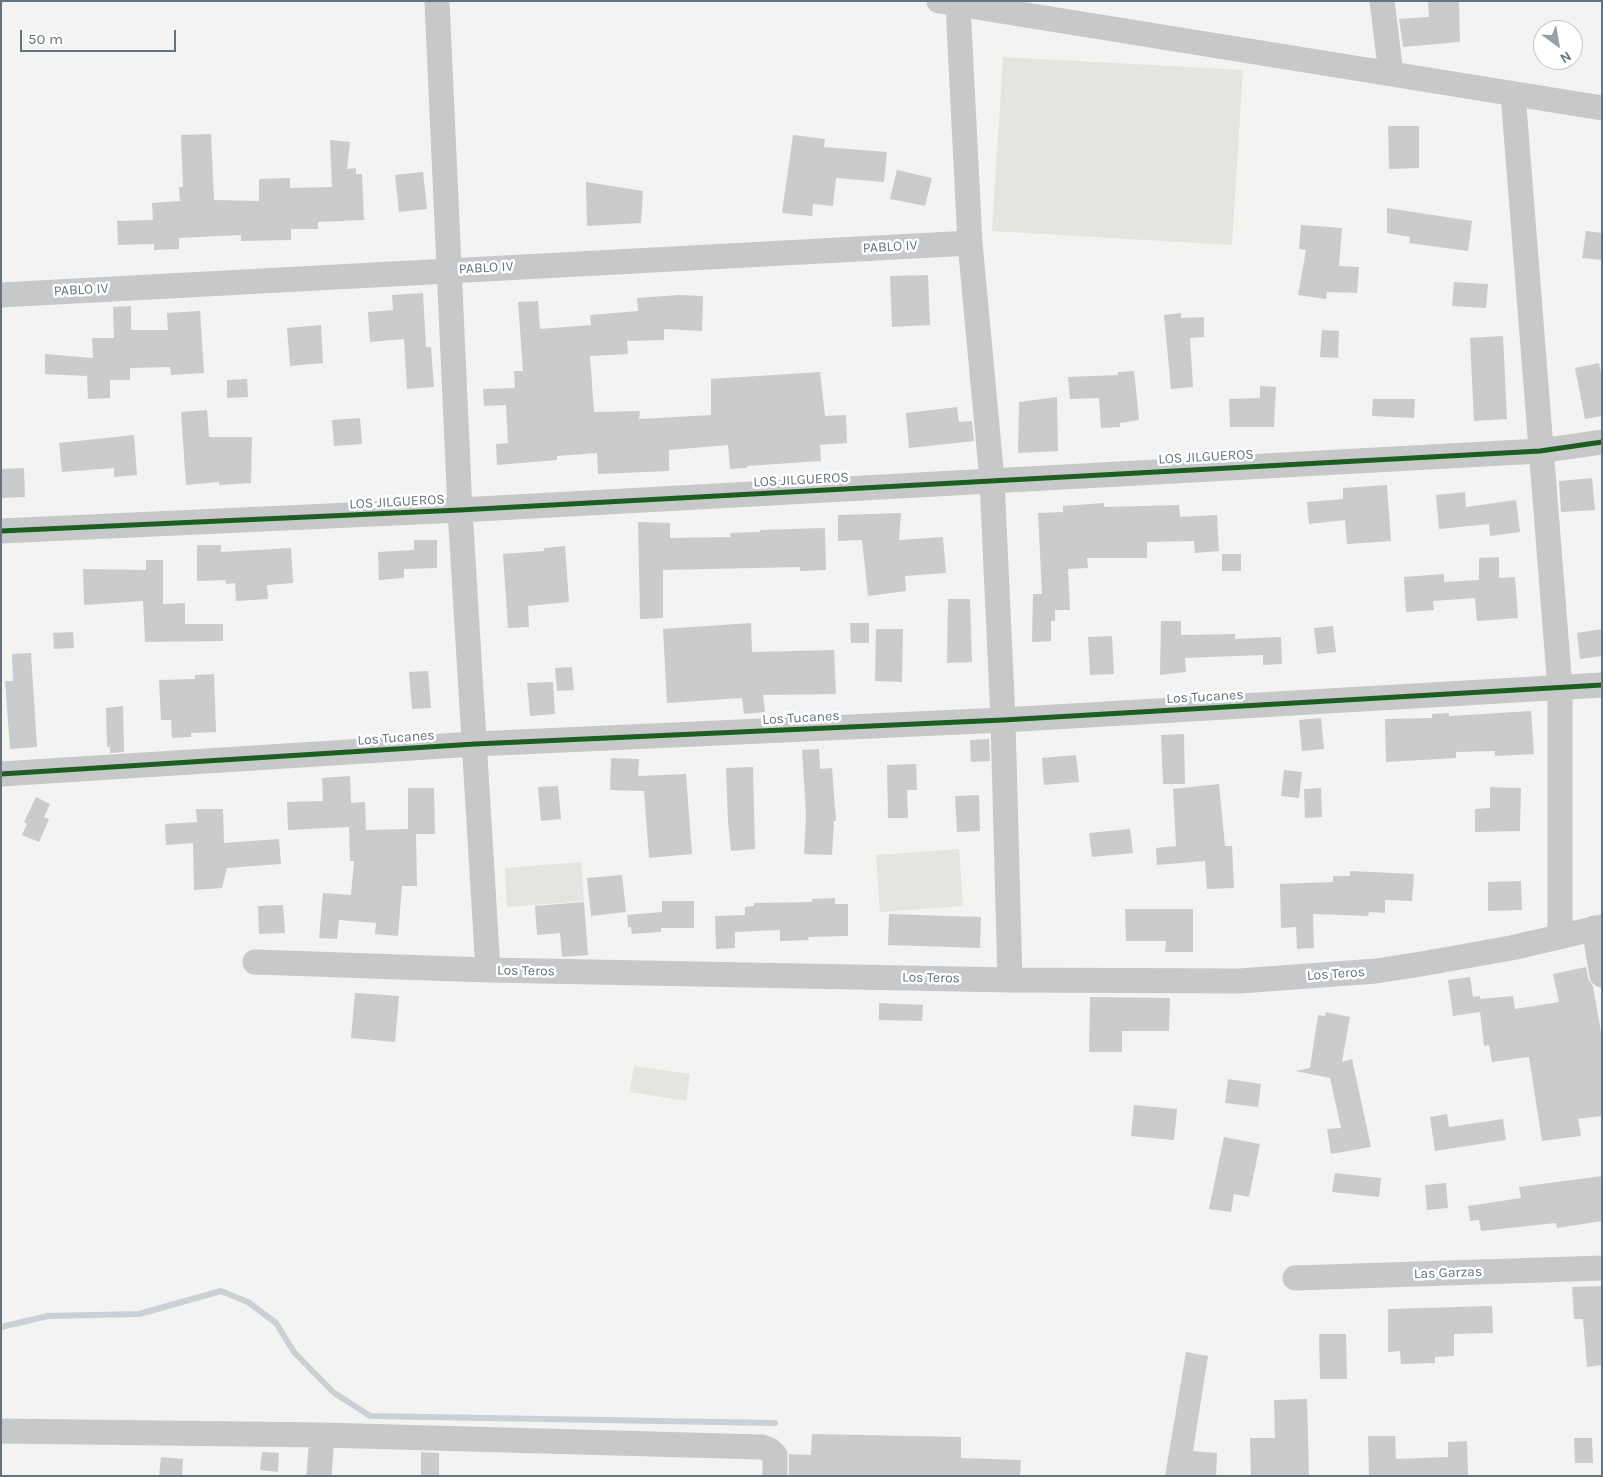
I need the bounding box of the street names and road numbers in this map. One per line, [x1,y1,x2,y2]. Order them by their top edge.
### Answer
street label: PABLO IV [862,237,918,257]
street label: PABLO IV [458,258,514,278]
street label: PABLO IV [53,280,109,300]
street label: LOS JILGUEROS [1158,446,1254,468]
street label: LOS JILGUEROS [753,469,849,491]
street label: LOS JILGUEROS [349,491,445,513]
street label: Los Tucanes [1166,687,1244,707]
street label: Los Tucanes [762,708,840,728]
street label: Los Tucanes [357,727,435,749]
street label: Los Teros [497,962,555,980]
street label: Los Teros [1306,964,1366,984]
street label: Los Teros [902,969,960,987]
street label: Las Garzas [1414,1263,1482,1283]

